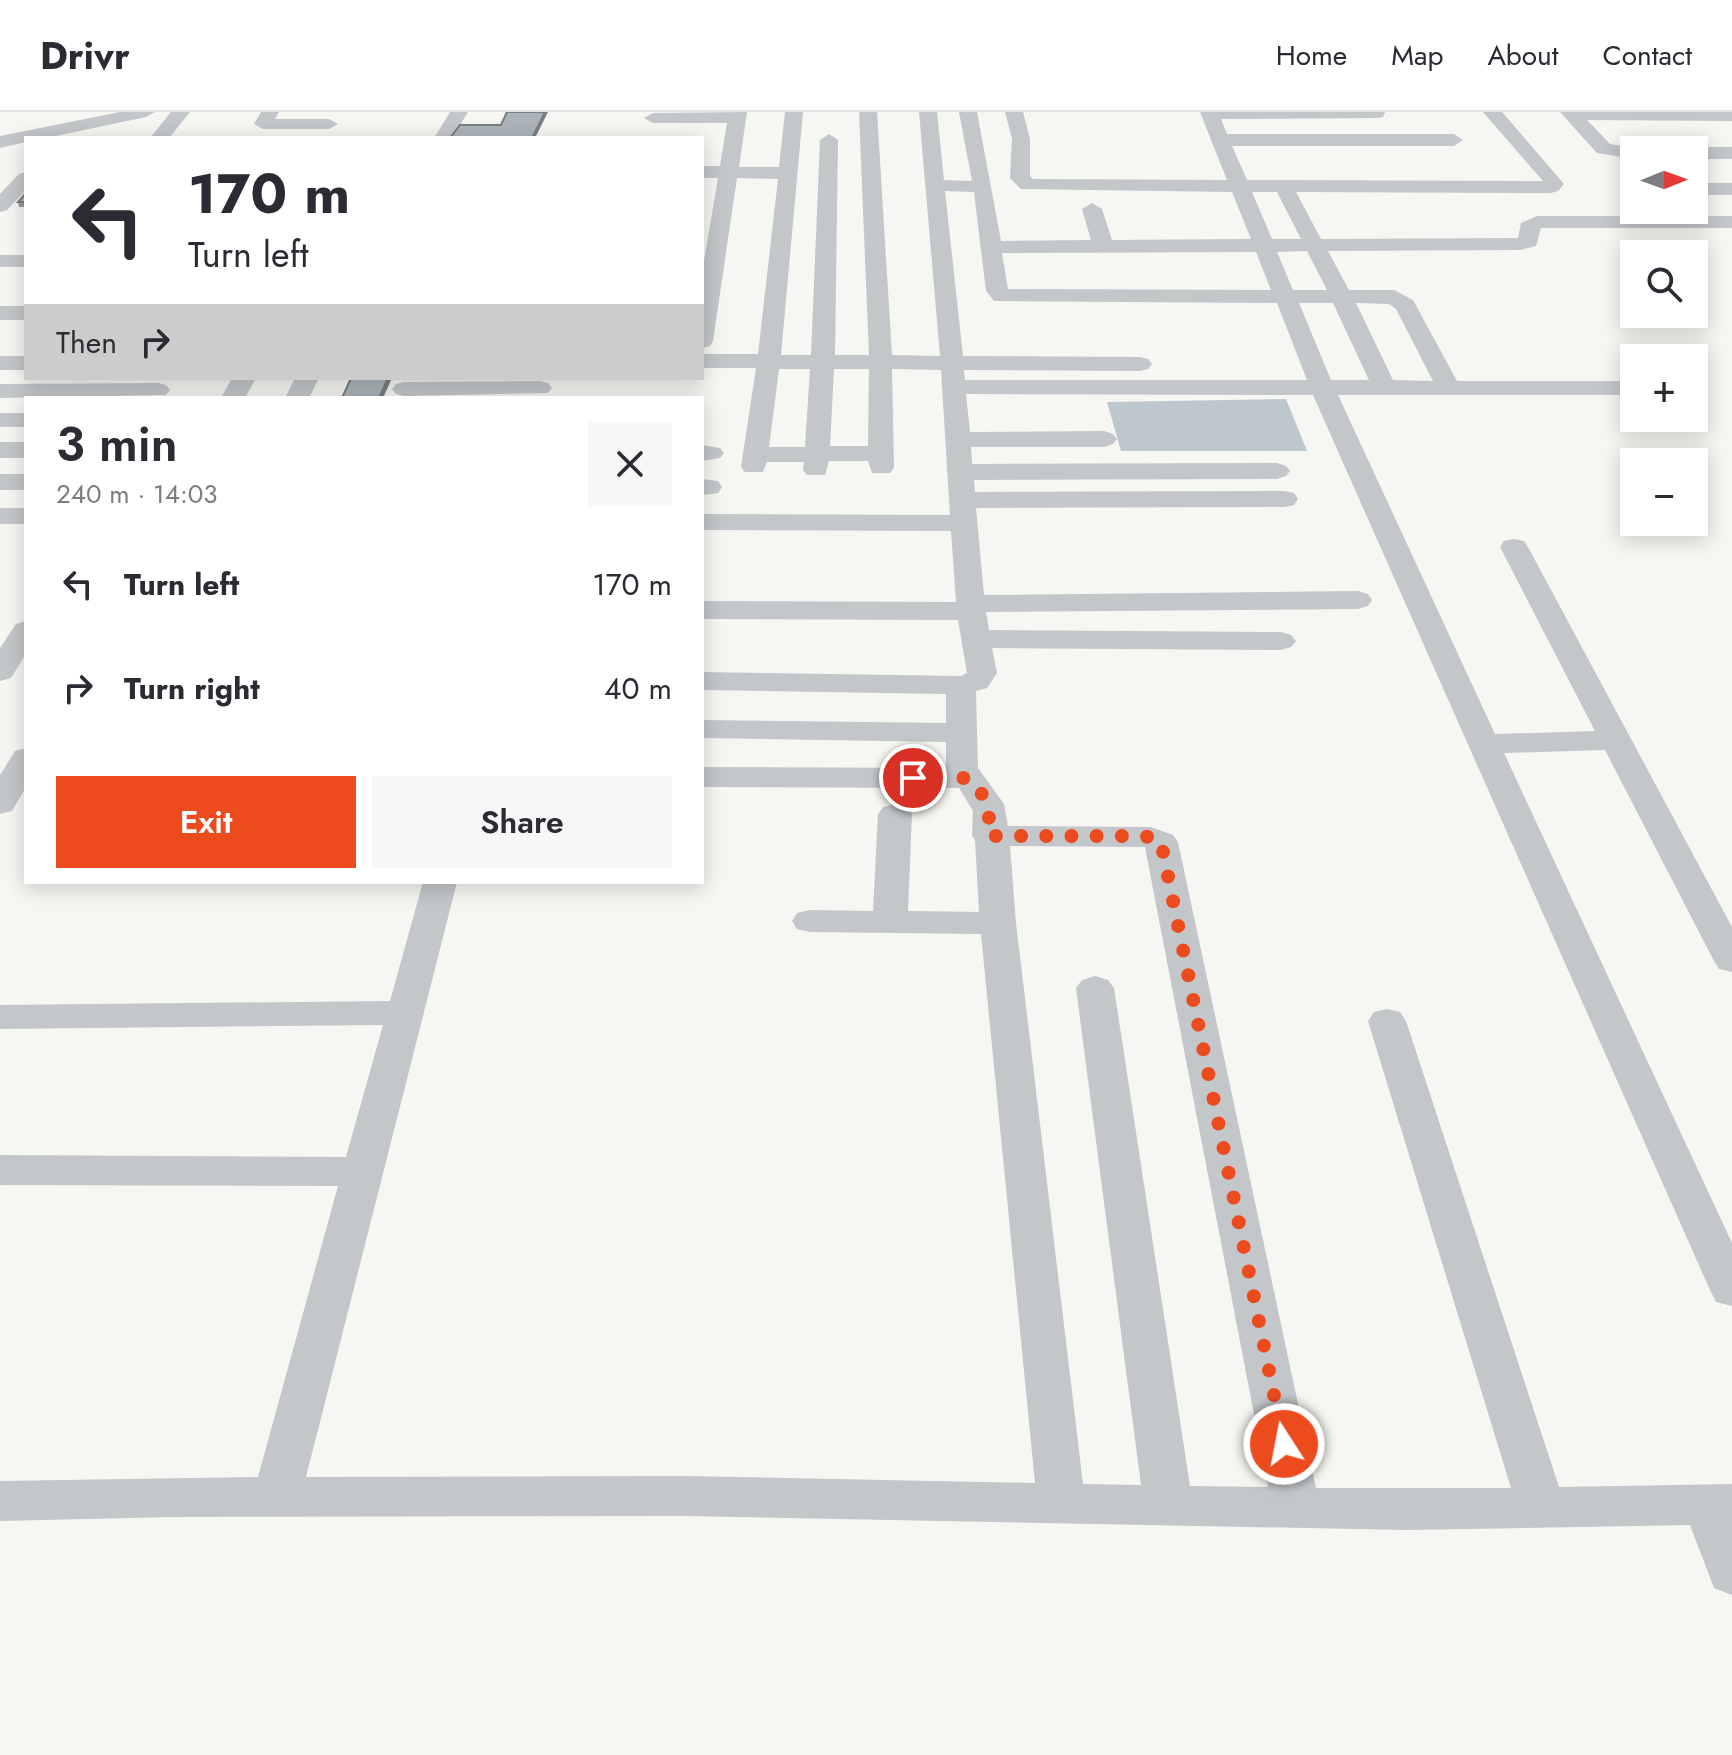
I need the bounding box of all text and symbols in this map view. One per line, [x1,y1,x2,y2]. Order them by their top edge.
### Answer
text: Drivr [40,28,130,83]
text: Home [1276,35,1347,76]
text: Map [1391,35,1443,76]
text: About [1487,35,1559,76]
text: Contact [1603,35,1692,76]
north arrow [1620,136,1708,224]
map controls [1620,136,1708,536]
text: 170 m [188,153,350,234]
icon: left [56,168,160,272]
text: Turn left [188,228,309,280]
button: search [1620,240,1708,328]
icon: right [133,320,177,364]
text: Then [56,321,117,364]
button: + [1620,344,1708,432]
text: 3 min [56,410,178,479]
button: close [588,422,672,506]
button: − [1620,448,1708,536]
text: 240 m · 14:03 [56,475,218,513]
icon: left [56,562,100,606]
text: Turn left [124,563,239,606]
text: 170 m [592,563,672,606]
icon: right [56,666,100,710]
text: Turn right [124,667,260,710]
text: 40 m [604,667,672,710]
pin [879,744,947,812]
icon: arrive [891,756,935,800]
button: Exit [56,776,356,868]
button: Share [372,776,672,868]
position arrow [1242,1402,1326,1486]

